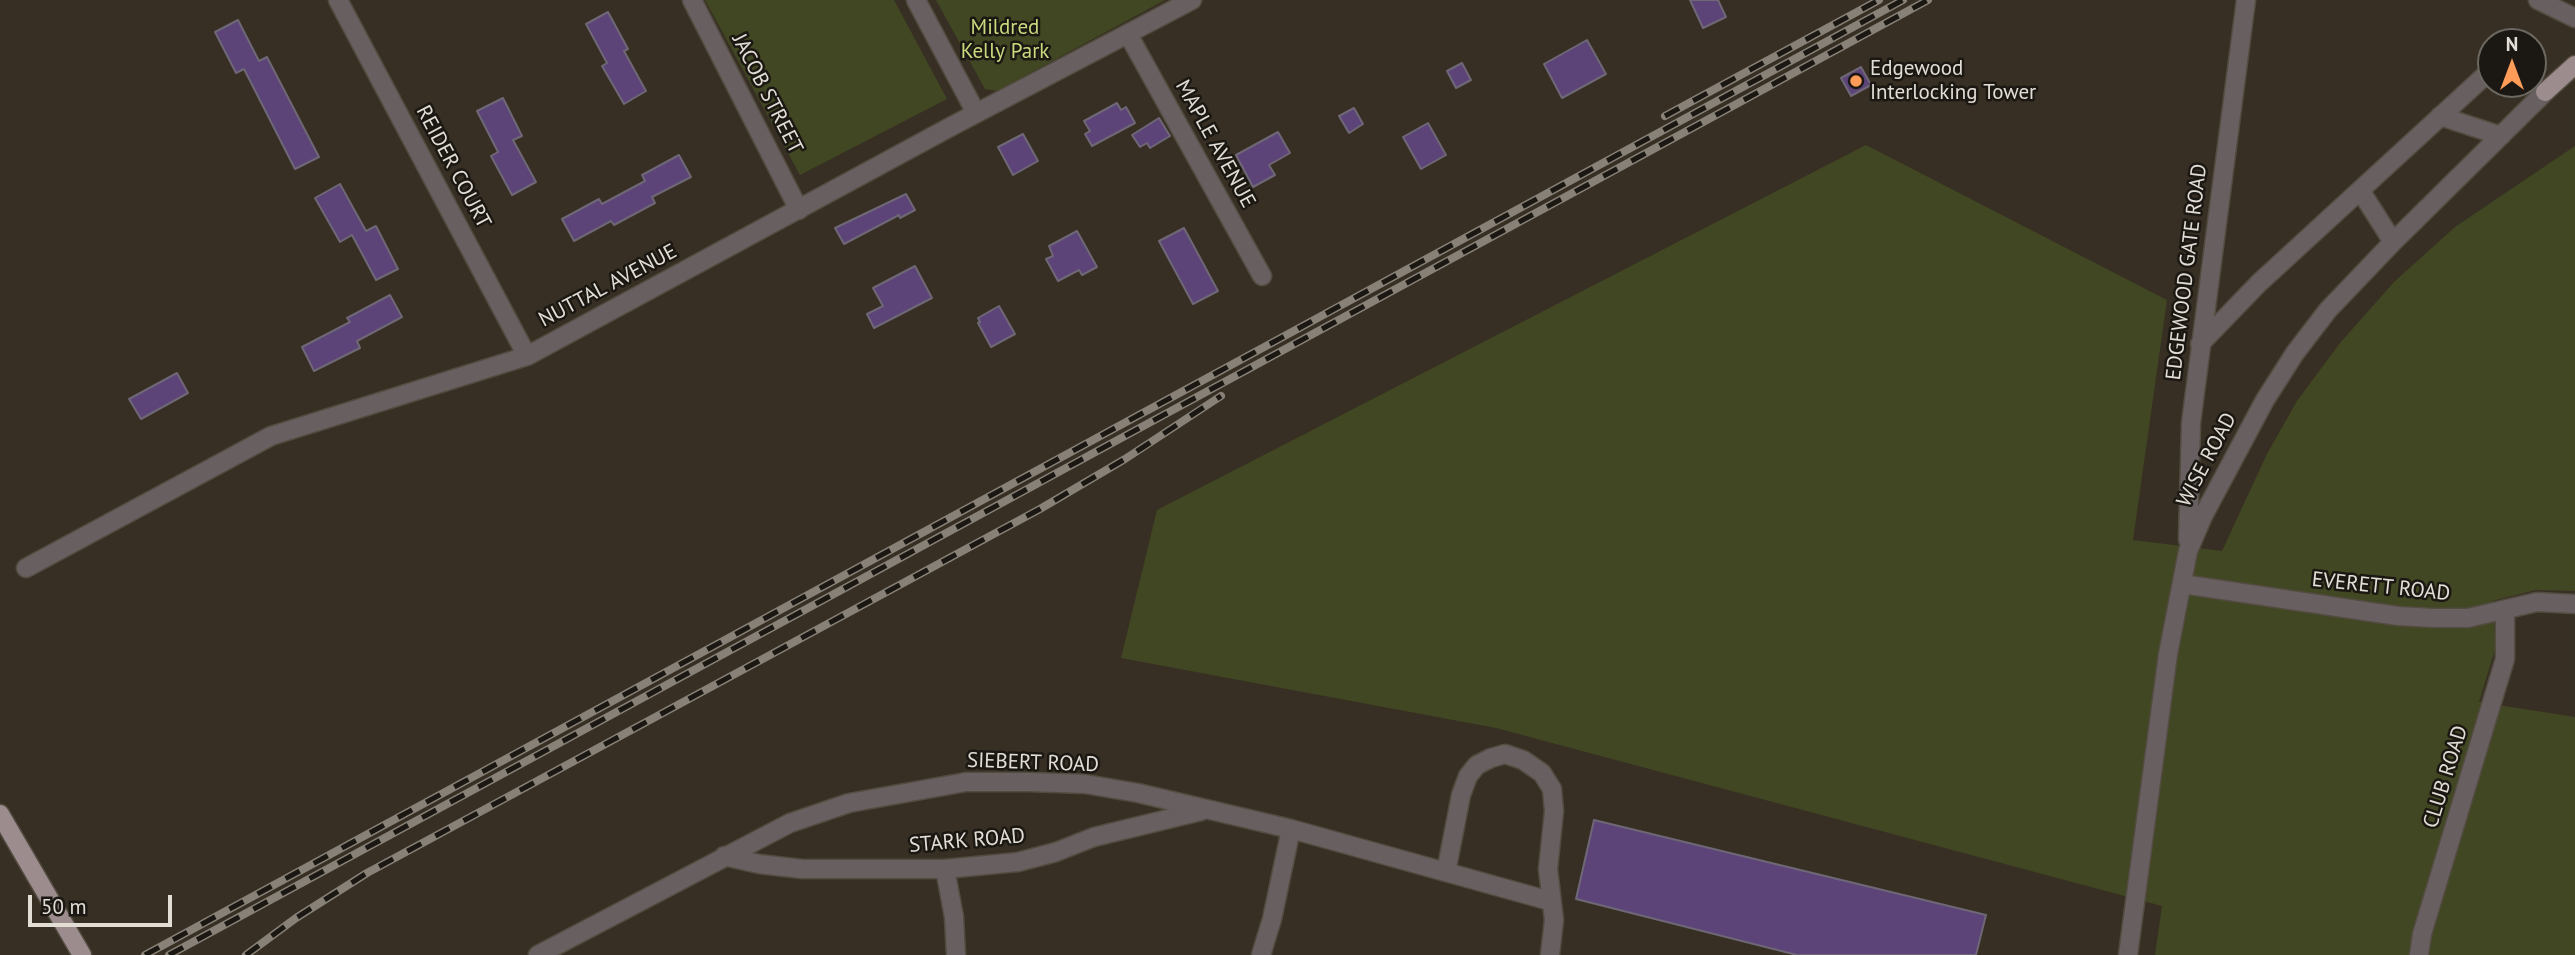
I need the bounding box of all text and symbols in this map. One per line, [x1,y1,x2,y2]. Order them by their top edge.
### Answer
park label: Mildred Kelly Park [961,15,1049,65]
north arrow [2477,28,2547,98]
street label: JACOB STREET [726,30,808,158]
text: N [2506,32,2518,56]
place label: Edgewood Interlocking Tower [1870,56,2036,106]
marker: Edgewood Interlocking Tower [1848,73,1864,89]
street label: MAPLE AVENUE [1170,76,1260,212]
street label: REIDER COURT [410,101,496,233]
street label: EDGEWOOD GATE ROAD [2161,162,2213,382]
street label: NUTTAL AVENUE [535,239,681,333]
street label: WISE ROAD [2172,409,2242,511]
street label: EVERETT ROAD [2311,567,2451,607]
street label: CLUB ROAD [2418,723,2474,831]
street label: SIEBERT ROAD [967,748,1099,778]
street label: STARK ROAD [908,823,1026,859]
scale bar [32,881,175,925]
text: 50 m [41,893,87,920]

